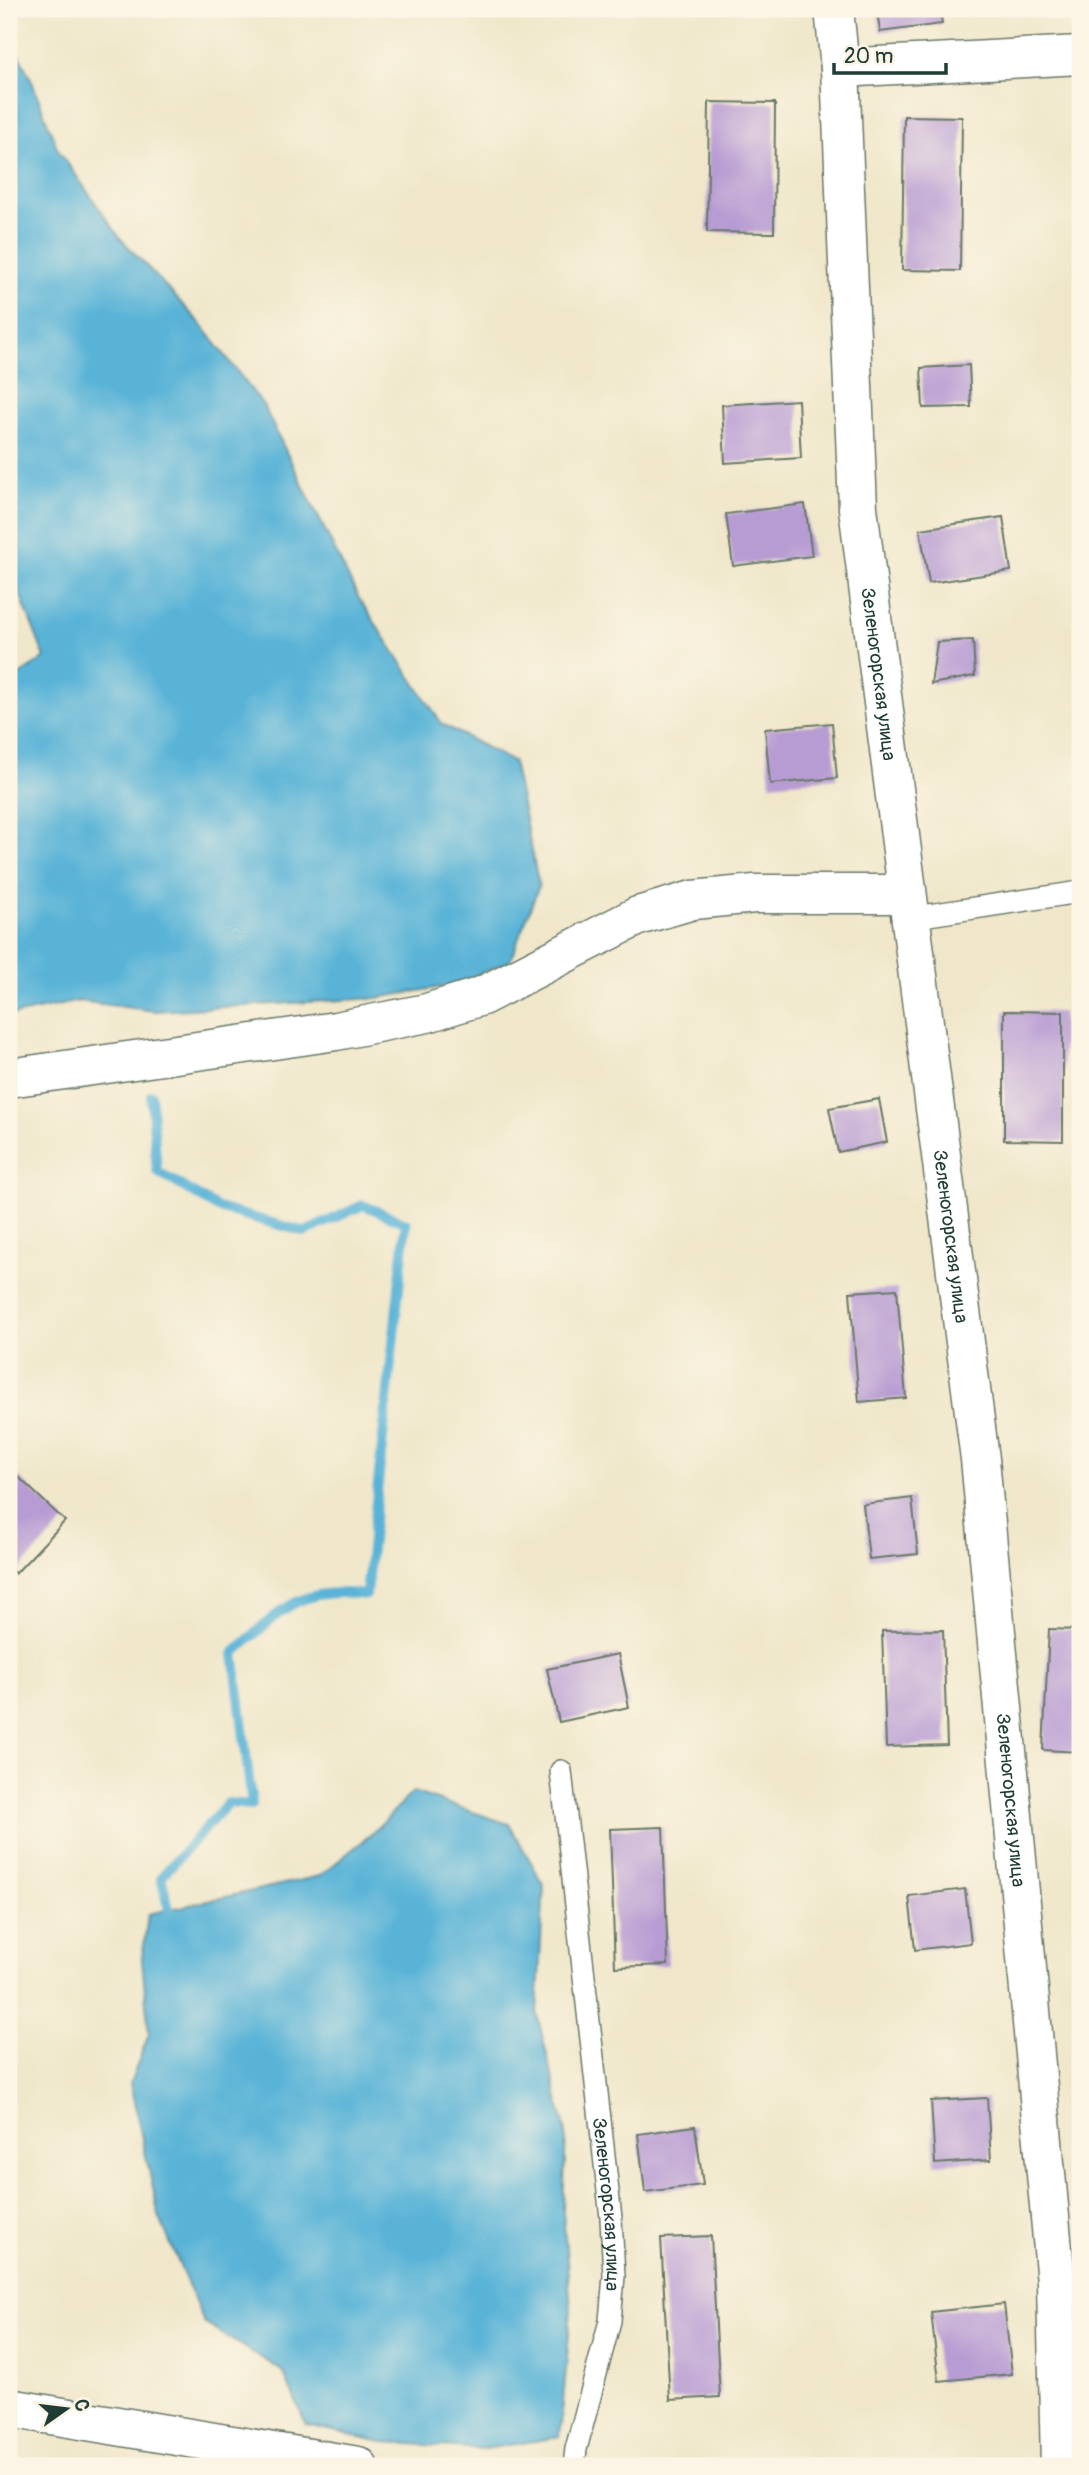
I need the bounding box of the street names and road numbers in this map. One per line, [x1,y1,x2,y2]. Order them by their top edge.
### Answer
street label: Зеленогорская улица [855,586,901,762]
street label: Зеленогорская улица [927,1149,973,1325]
street label: Зеленогорская улица [991,1712,1030,1888]
street label: Зеленогорская улица [587,2116,625,2292]

